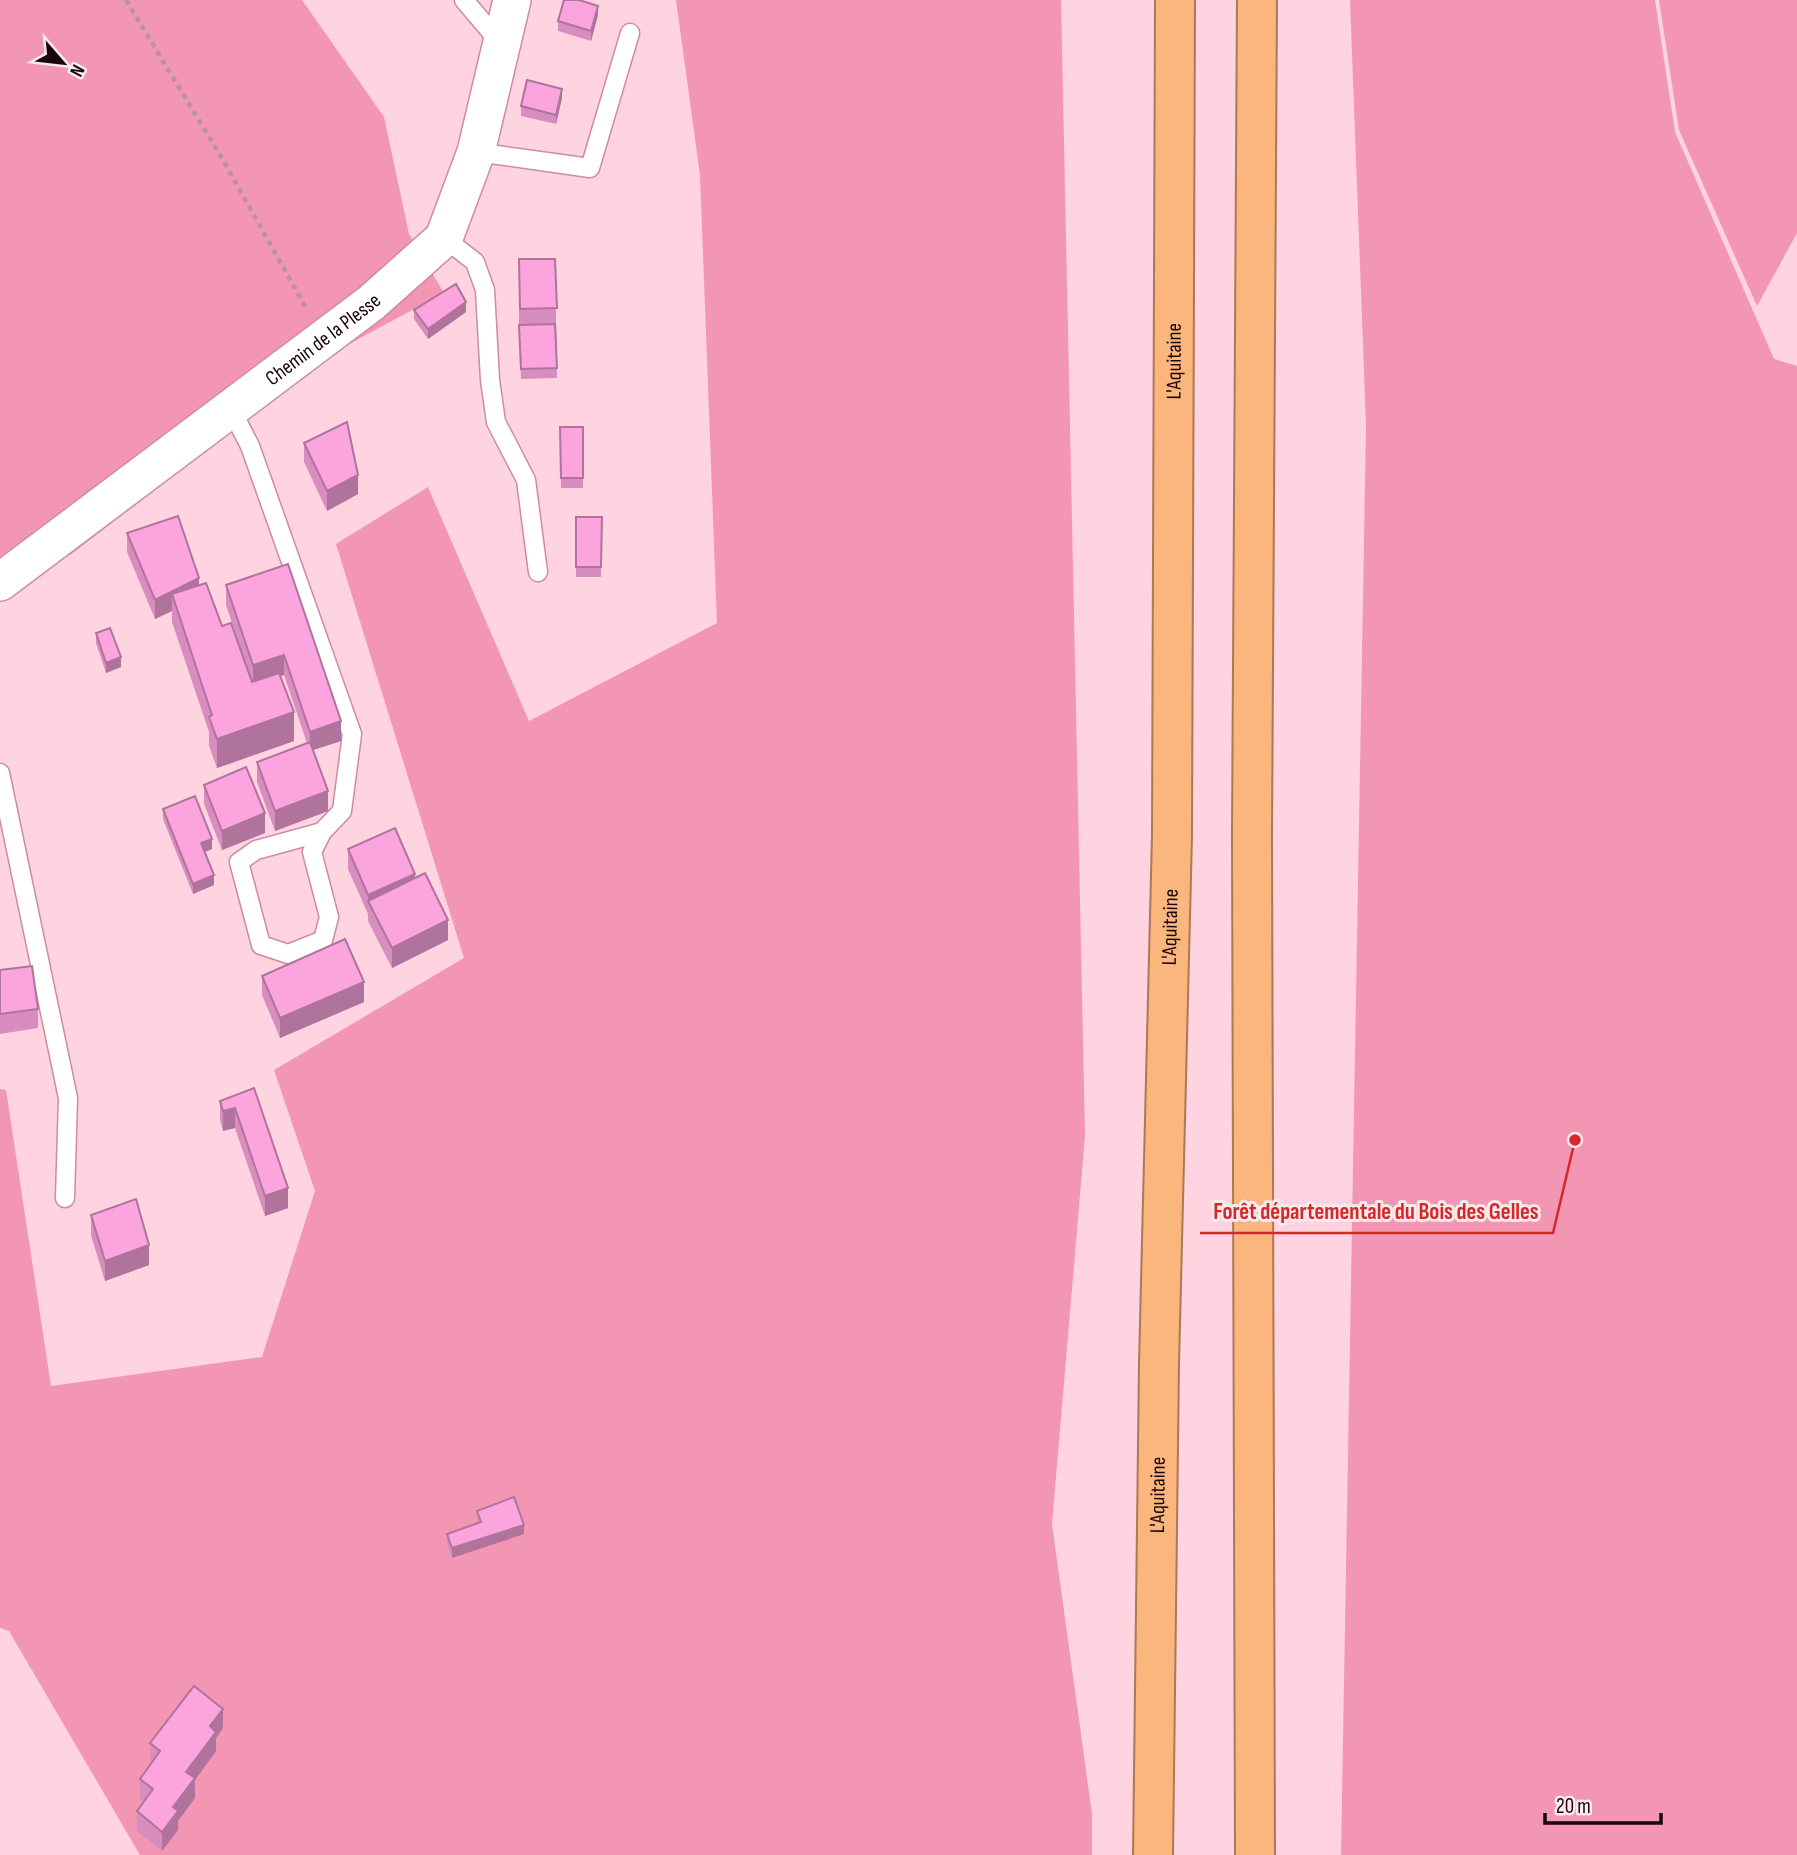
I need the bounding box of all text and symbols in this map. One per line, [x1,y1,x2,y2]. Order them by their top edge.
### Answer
north arrow [28,28,98,98]
text: N [64,60,89,80]
street label: Chemin de la Plesse [261,288,386,391]
street label: L'Aquitaine [1162,323,1187,399]
street label: L'Aquitaine [1157,889,1184,966]
callout: Forêt départementale du Bois des Gelles [1200,1189,1553,1233]
text: Forêt départementale du Bois des Gelles [1213,1198,1539,1226]
street label: L'Aquitaine [1145,1457,1171,1533]
scale bar [1545,1782,1660,1826]
text: 20 m [1556,1794,1591,1819]

